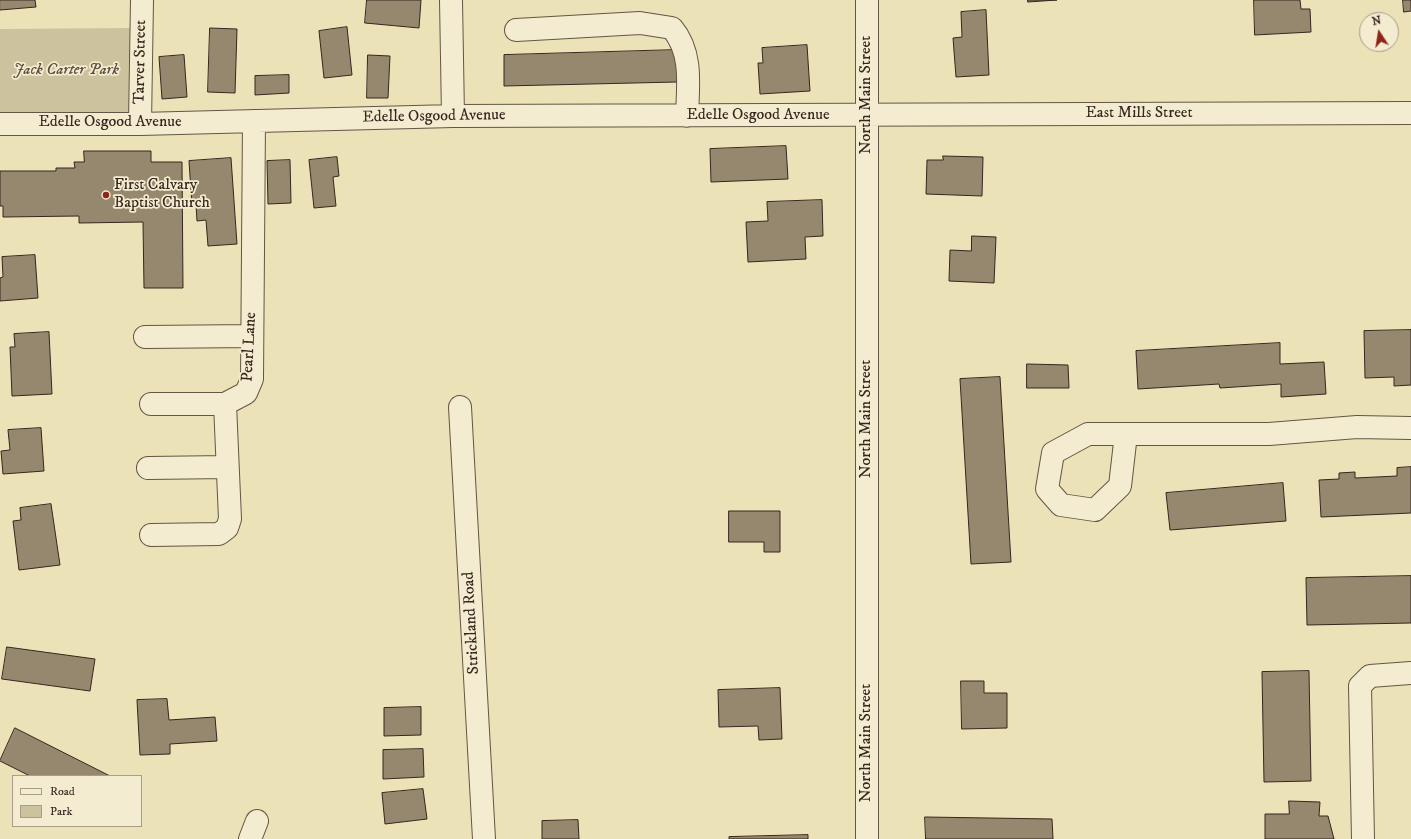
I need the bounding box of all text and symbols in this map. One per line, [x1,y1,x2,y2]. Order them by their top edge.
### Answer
north arrow [1359,12,1399,52]
text: N [1371,13,1383,29]
street label: Tarver Street [131,20,151,104]
street label: North Main Street [857,36,877,154]
park label: Jack Carter Park [13,61,119,81]
street label: East Mills Street [1086,104,1192,124]
street label: Edelle Osgood Avenue [362,106,506,128]
street label: Edelle Osgood Avenue [686,106,830,126]
street label: Edelle Osgood Avenue [38,113,182,133]
place label: First Calvary Baptist Church [114,176,210,214]
marker: First Calvary Baptist Church [101,190,111,200]
street label: Pearl Lane [239,312,261,382]
street label: North Main Street [857,360,877,478]
street label: Strickland Road [460,571,484,675]
street label: North Main Street [857,684,877,802]
legend [12,775,142,827]
text: Road [50,784,75,799]
text: Park [50,804,72,819]

